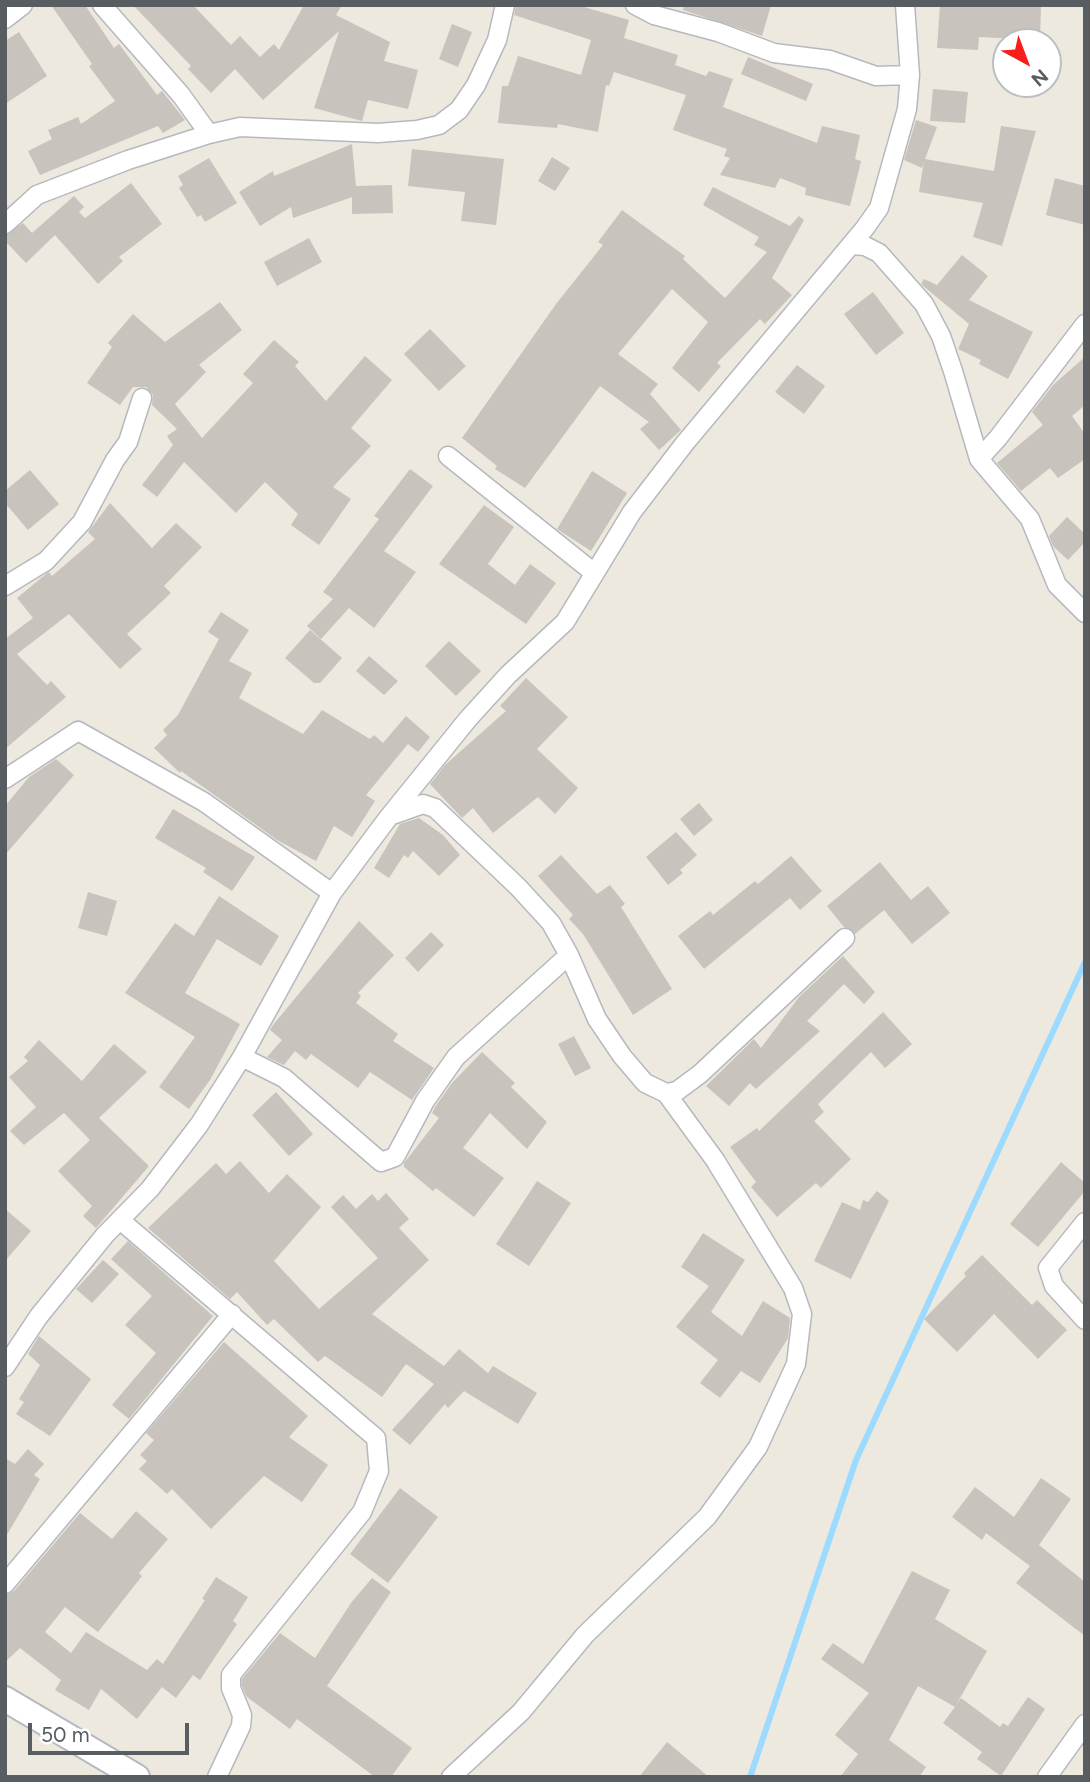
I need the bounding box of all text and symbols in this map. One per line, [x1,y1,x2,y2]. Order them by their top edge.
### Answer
north arrow [992,28,1062,98]
text: N [1027,64,1053,91]
scale bar [32,1708,192,1752]
text: 50 m [41,1722,90,1747]

